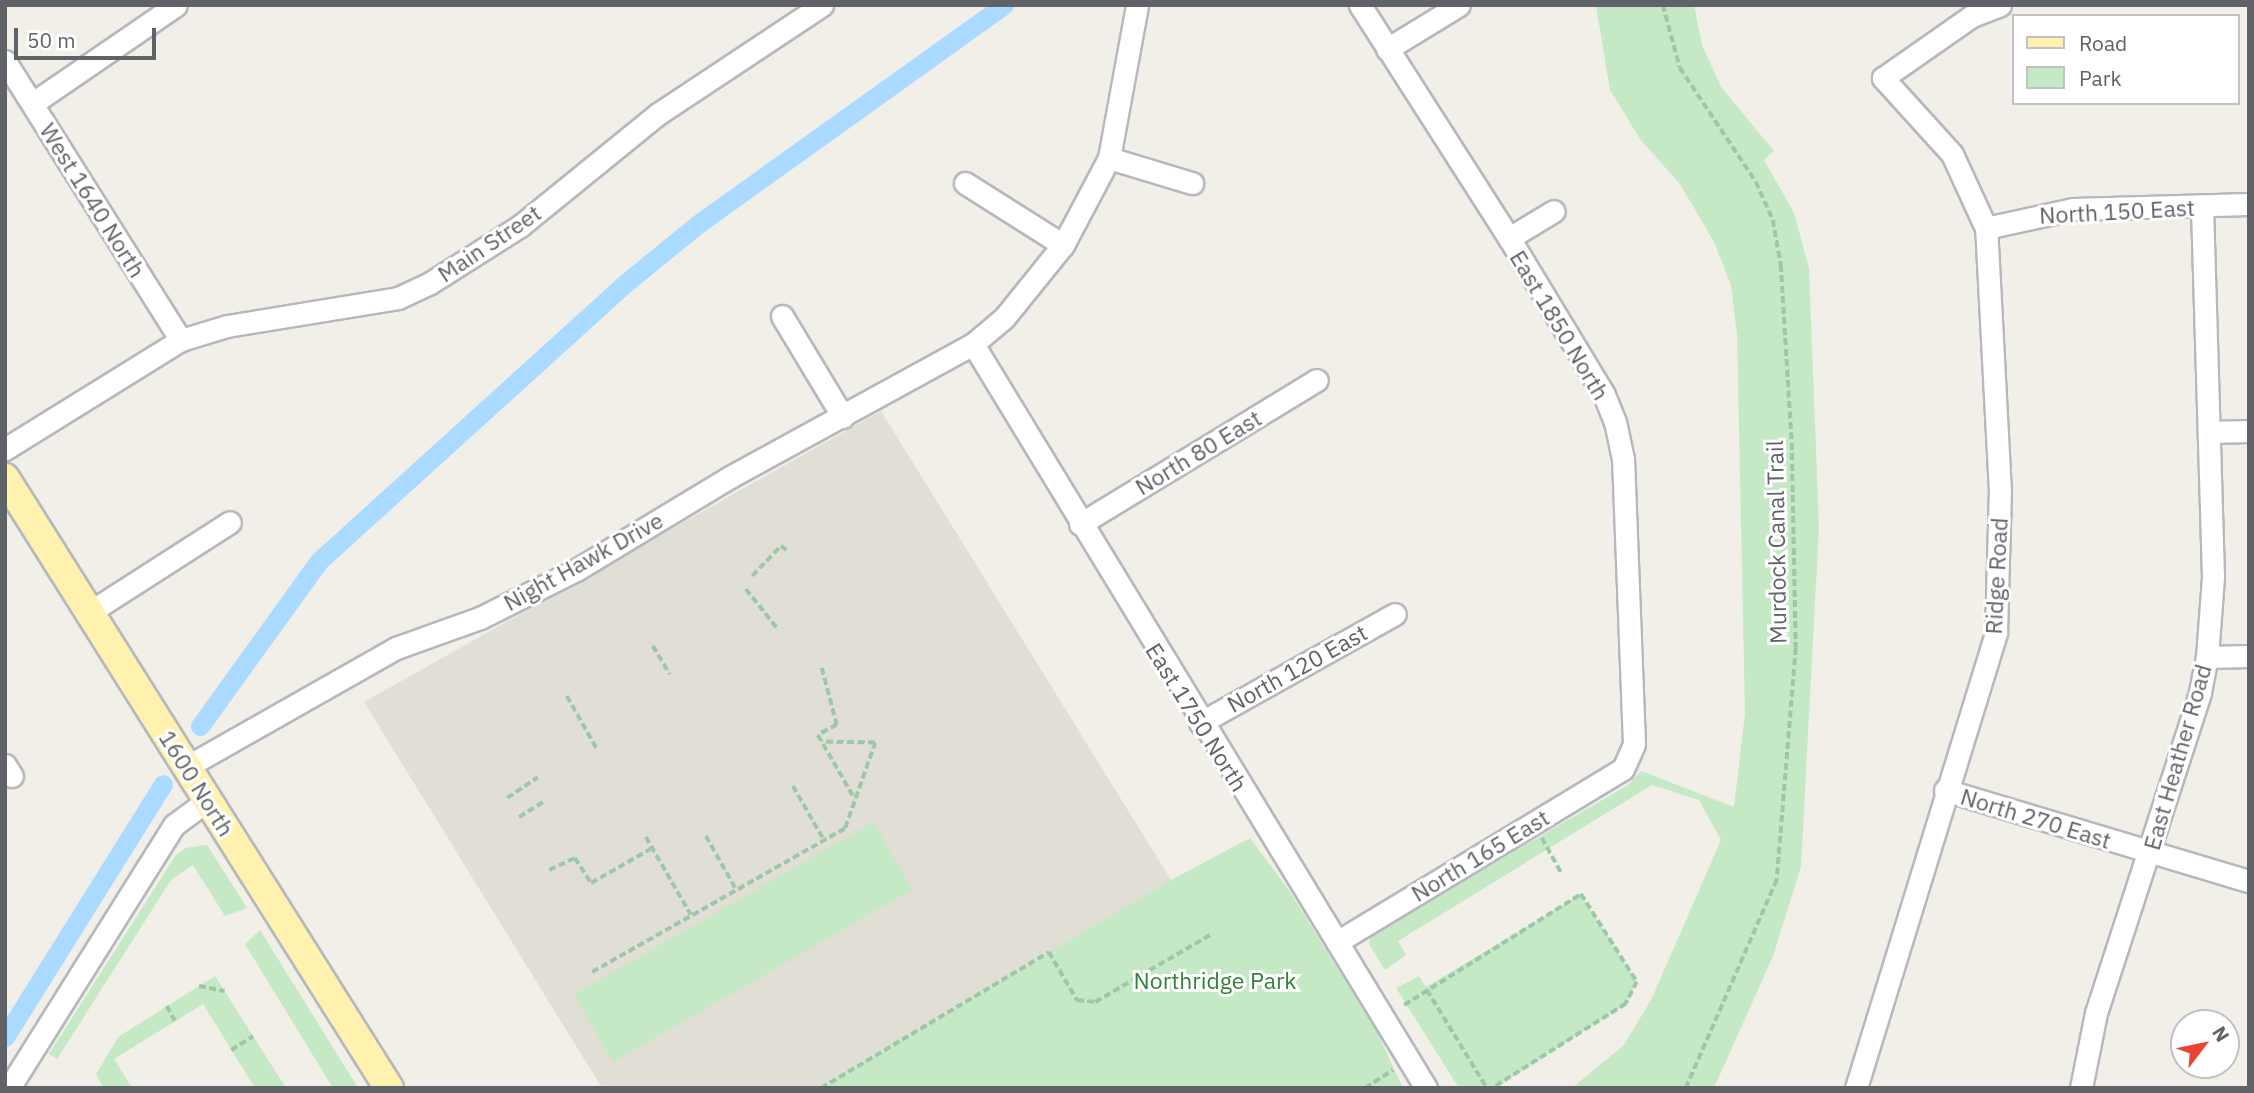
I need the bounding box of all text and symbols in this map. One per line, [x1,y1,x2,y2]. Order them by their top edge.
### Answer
scale bar [18,14,159,58]
legend [2012,14,2240,105]
text: 50 m [27,26,76,54]
text: Road [2079,29,2127,57]
text: Park [2079,64,2122,92]
street label: West 1640 North [34,118,152,282]
street label: North 150 East [2038,193,2196,229]
street label: Main Street [432,198,546,288]
street label: East 1850 North [1504,245,1616,405]
street label: North 80 East [1130,404,1266,500]
street label: Murdock Canal Trail [1760,440,1792,644]
street label: Night Hawk Drive [499,506,667,616]
street label: Ridge Road [1979,517,2013,635]
street label: North 120 East [1222,618,1372,718]
street label: East 1750 North [1140,638,1254,796]
street label: East Heather Road [2137,661,2217,853]
street label: 1600 North [154,725,240,841]
street label: North 270 East [1957,782,2115,854]
street label: North 165 East [1406,803,1554,907]
park label: Northridge Park [1134,966,1296,994]
north arrow [2170,1009,2240,1079]
text: N [2207,1022,2235,1046]

